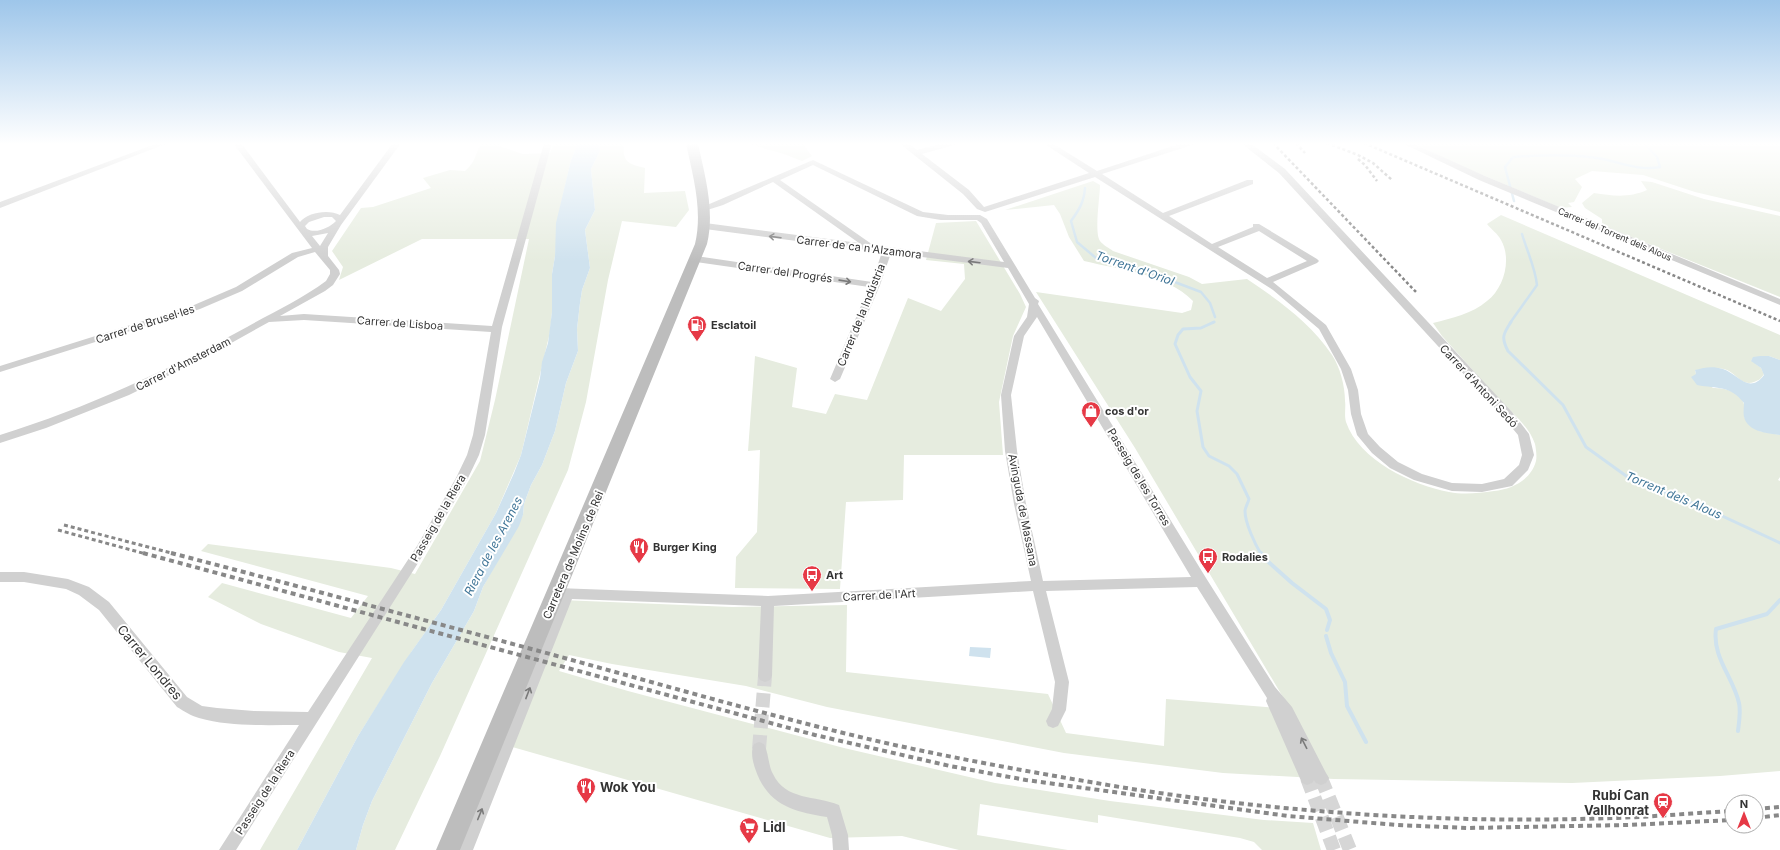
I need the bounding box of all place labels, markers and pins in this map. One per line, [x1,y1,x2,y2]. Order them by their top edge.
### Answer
fuel station icon: Esclatoil [686,314,708,342]
place label: Esclatoil [711,318,756,332]
shop icon: cos d'or [1080,400,1102,428]
place label: cos d'or [1105,404,1149,418]
restaurant icon: Burger King [628,536,650,564]
place label: Burger King [653,540,717,554]
bus stop icon: Rodalies [1197,546,1219,574]
place label: Rodalies [1222,550,1268,564]
bus stop icon: Art [801,564,823,592]
place label: Art [826,568,843,582]
restaurant icon: Wok You [575,776,597,804]
place label: Wok You [600,779,656,795]
place label: Rubí Can Vallhonrat [1584,787,1649,818]
station icon: Rubí Can Vallhonrat [1652,791,1674,819]
supermarket icon: Lidl [738,816,760,844]
place label: Lidl [763,819,786,835]

